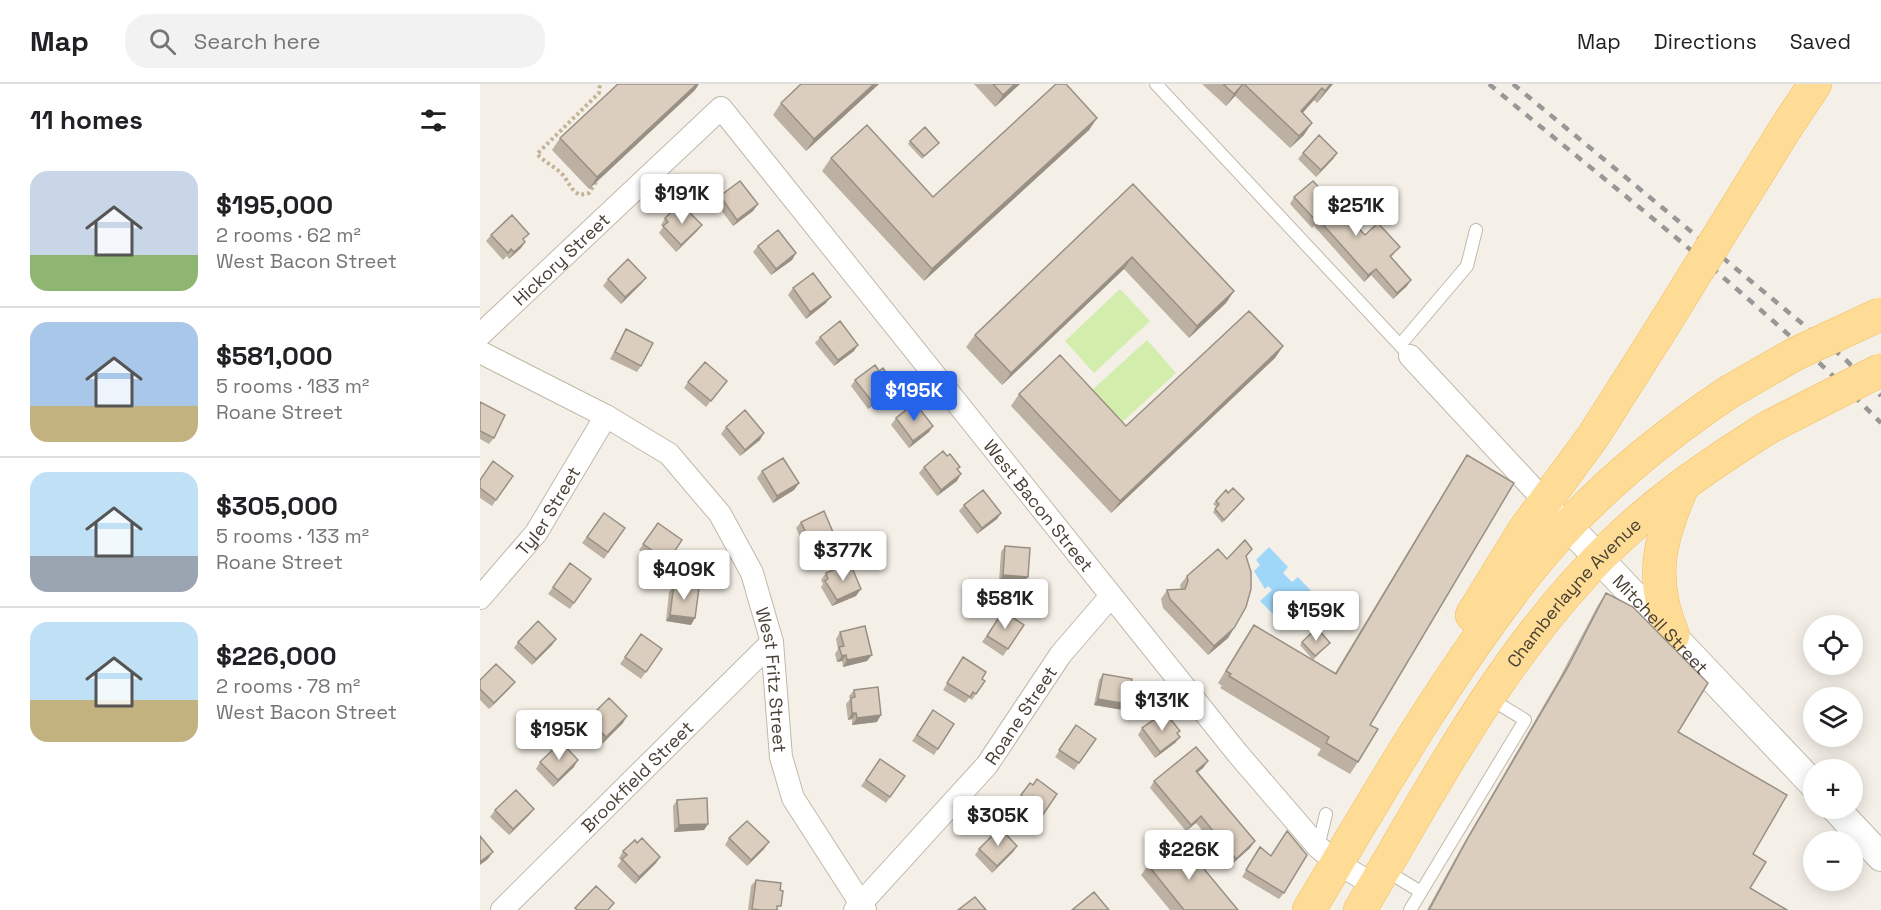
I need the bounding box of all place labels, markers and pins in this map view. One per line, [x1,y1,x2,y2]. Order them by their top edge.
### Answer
pin: $191K [640,174,724,225]
pin: $251K [1314,186,1398,237]
pin: $195K [872,371,956,422]
pin: $377K [801,531,885,582]
pin: $409K [642,550,726,601]
pin: $581K [963,579,1047,630]
pin: $159K [1274,591,1358,642]
pin: $131K [1120,681,1204,732]
pin: $195K [517,710,601,761]
pin: $305K [956,796,1040,847]
pin: $226K [1147,830,1231,881]

